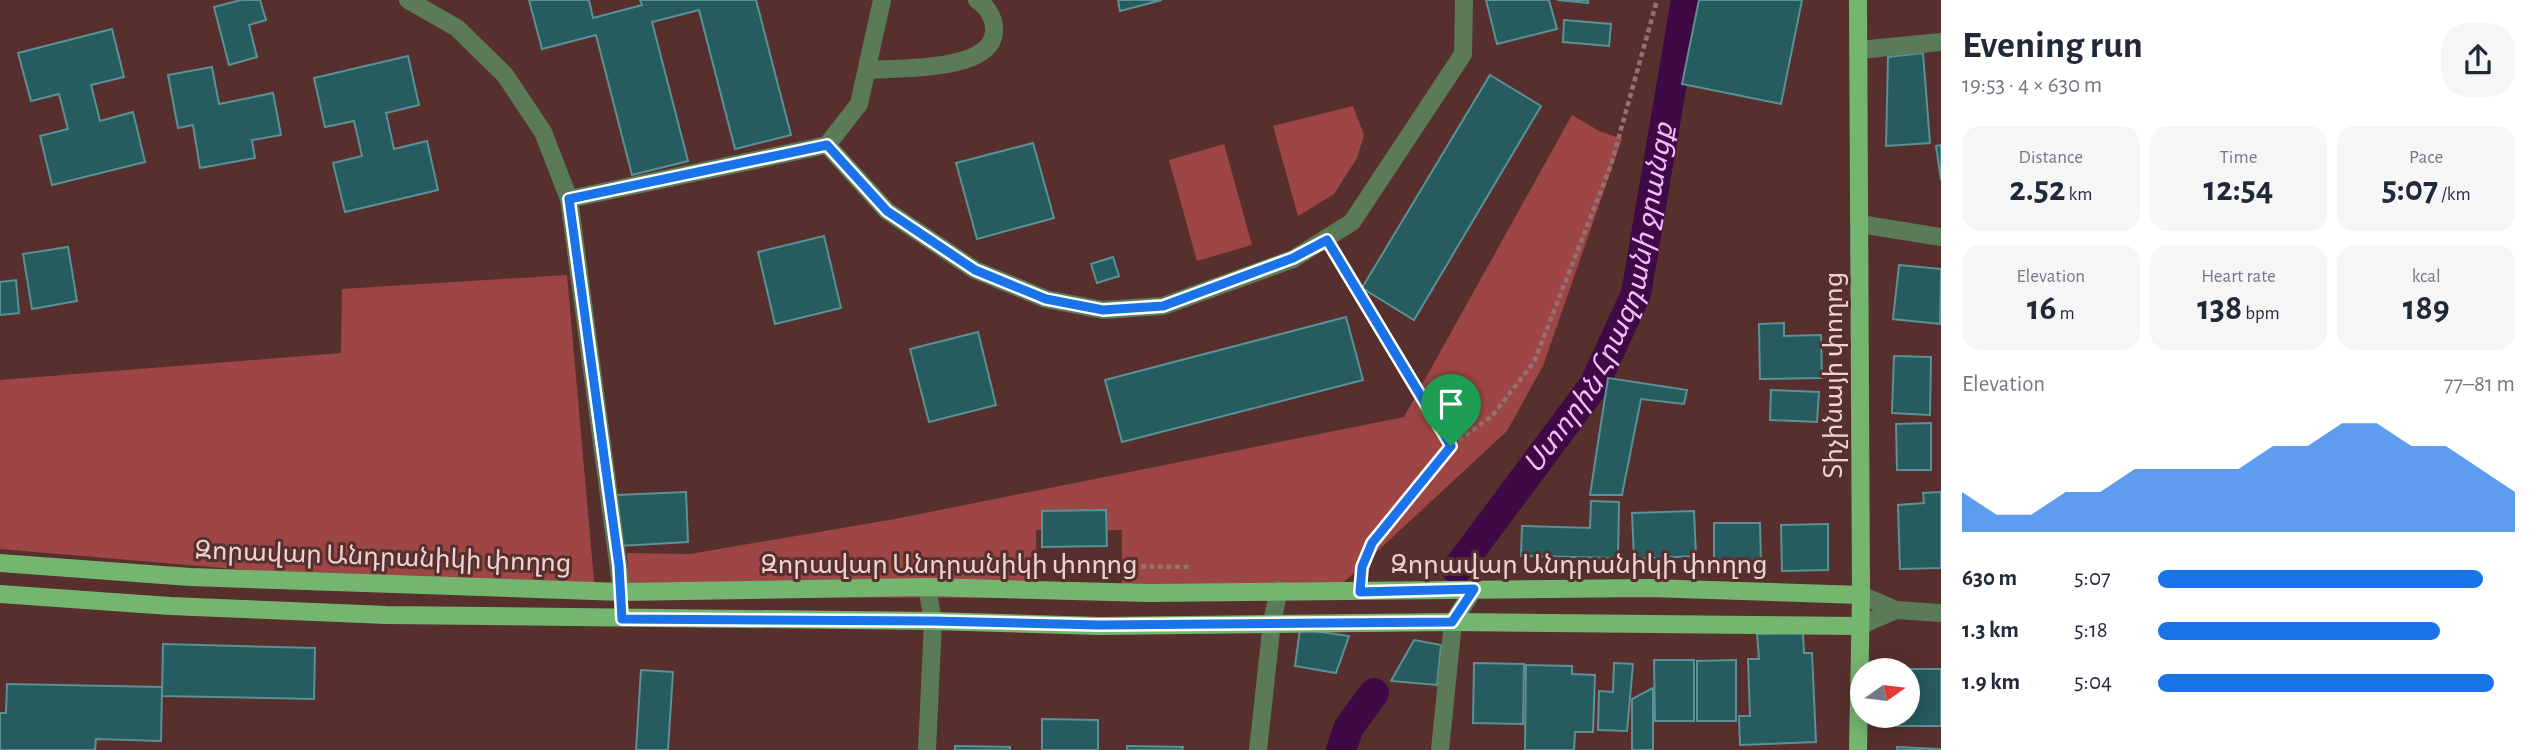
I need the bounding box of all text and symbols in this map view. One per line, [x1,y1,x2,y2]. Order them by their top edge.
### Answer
button: share [2441,23,2515,97]
text: Evening run [1962,27,2143,65]
text: 19:53 · 4 × 630 m [1962,74,2102,97]
water label: Ստորին Հրազդանի ջրանցք [1519,120,1680,479]
text: Distance [2019,148,2083,167]
text: Time [2220,148,2257,167]
text: Pace [2409,148,2443,167]
text: 2.52 [2009,172,2065,207]
text: 12:54 [2204,172,2273,207]
text: 5:07 [2382,172,2438,207]
text: km [2065,185,2092,204]
text: /km [2438,185,2471,204]
text: Elevation [2016,267,2085,286]
text: Heart rate [2201,267,2276,286]
text: kcal [2412,267,2441,286]
street label: Տիչինայի փողոց [1821,272,1848,478]
text: 16 [2027,291,2056,326]
text: 138 [2197,291,2242,326]
text: 189 [2403,291,2450,326]
text: m [2056,304,2075,323]
text: bpm [2242,304,2280,323]
text: Elevation [1962,373,2045,396]
text: 77–81 m [2444,373,2515,396]
pin [1421,374,1481,446]
icon: arrive [1432,385,1470,423]
street label: Զորավար Անդրանիկի փողոց [194,537,572,578]
street label: Զորավար Անդրանիկի փողոց [760,552,1138,579]
street label: Զորավար Անդրանիկի փողոց [1390,552,1768,579]
text: 630 m [1962,567,2017,590]
text: 5:07 [2074,567,2111,590]
text: 1.3 km [1962,619,2019,642]
text: 5:18 [2074,619,2108,642]
north arrow [1850,658,1920,728]
map controls [1850,658,1920,728]
text: 1.9 km [1962,671,2020,694]
text: 5:04 [2074,671,2112,694]

